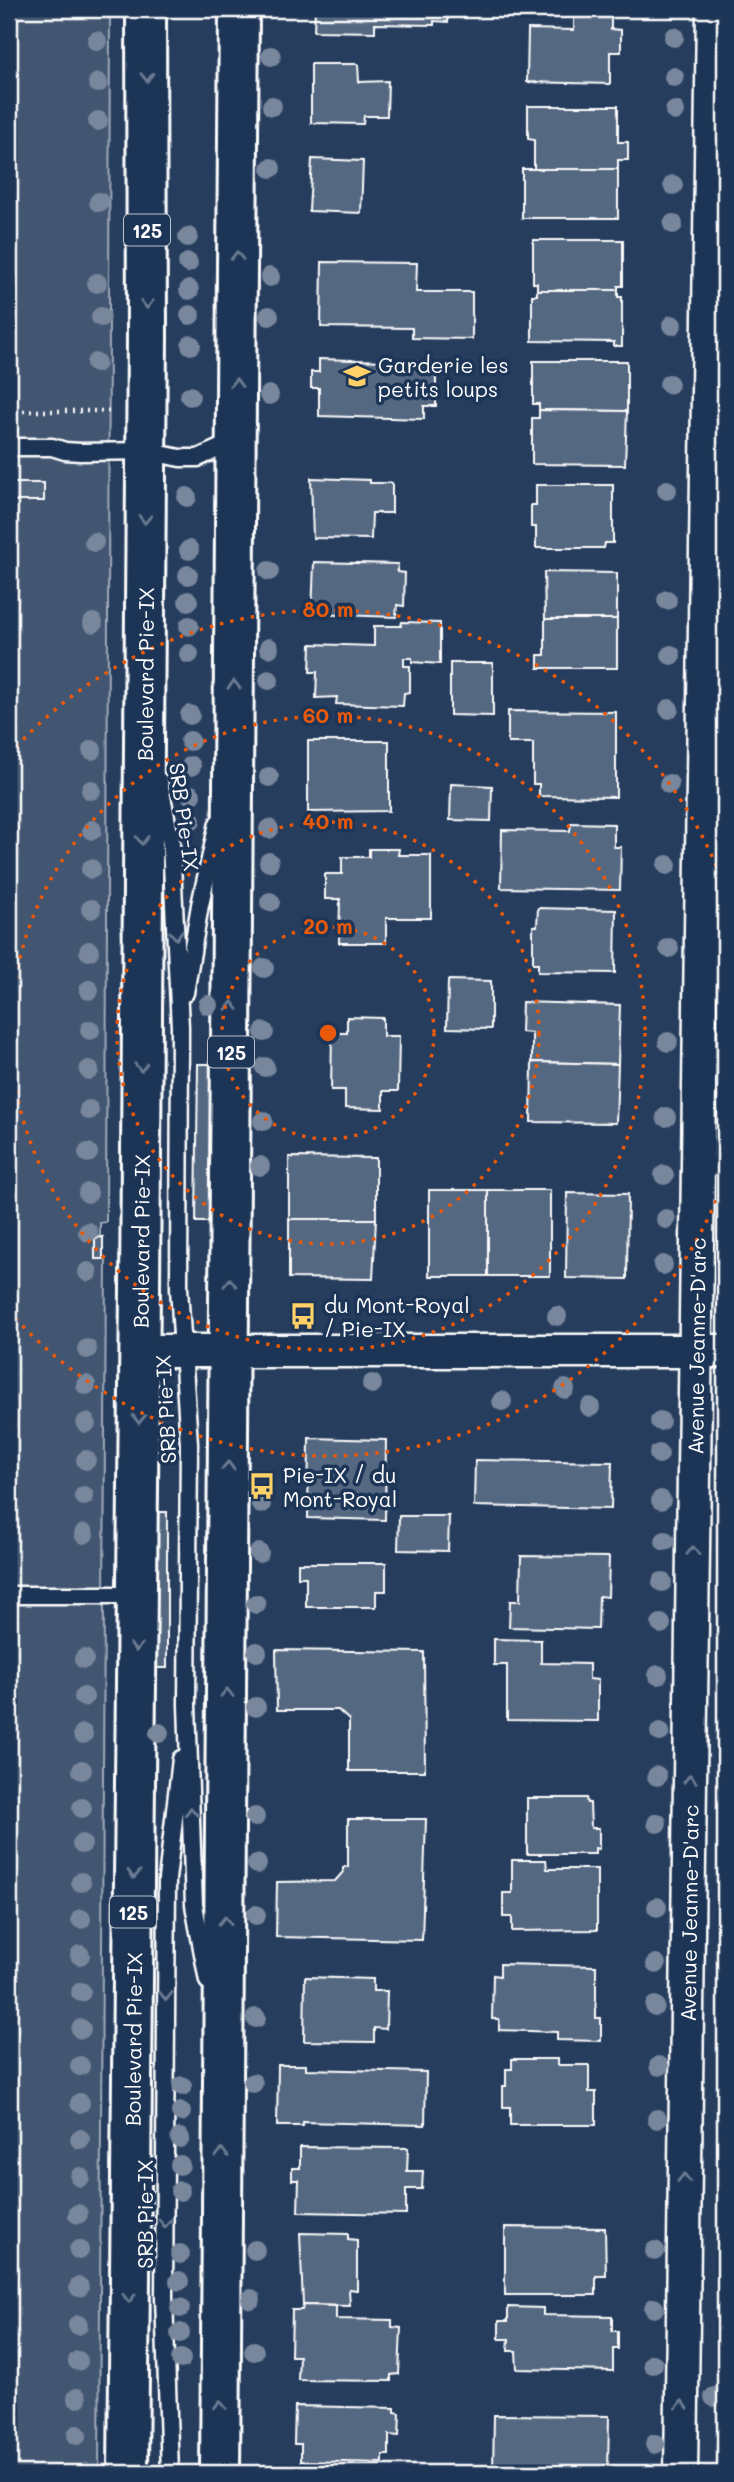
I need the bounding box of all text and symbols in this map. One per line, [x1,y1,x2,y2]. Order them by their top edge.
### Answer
one-way arrow [139,72,155,83]
road number: 125 [124,214,170,246]
one-way arrow [229,251,245,261]
one-way arrow [139,300,155,310]
place label: Garderie les petits loups [378,351,509,402]
school or university icon: Garderie les petits loups [342,361,372,391]
one-way arrow [228,377,244,388]
one-way arrow [137,514,153,525]
street label: Boulevard Pie-IX [130,587,159,761]
text: 80 m [303,595,353,622]
one-way arrow [226,679,242,690]
text: 60 m [303,701,353,728]
street label: SRB Pie-IX [164,761,206,873]
text: 40 m [302,807,354,834]
one-way arrow [134,835,150,845]
text: 20 m [303,912,353,939]
one-way arrow [168,930,183,941]
one-way arrow [224,1000,240,1011]
centre of rings [316,1021,340,1045]
road number: 125 [208,1036,254,1068]
one-way arrow [133,1062,149,1073]
street label: Boulevard Pie-IX [126,1154,154,1328]
street label: Avenue Jeanne-D'arc [681,1237,711,1455]
one-way arrow [222,1277,237,1288]
place label: du Mont-Royal / Pie-IX [324,1291,470,1342]
bus stop icon: du Mont-Royal / Pie-IX [288,1301,318,1331]
street label: SRB Pie-IX [149,1354,181,1464]
one-way arrow [131,1414,146,1425]
one-way arrow [220,1460,236,1470]
place label: Pie-IX / du Mont-Royal [283,1461,397,1512]
bus stop icon: Pie-IX / du Mont-Royal [247,1471,277,1501]
one-way arrow [685,1545,701,1556]
one-way arrow [128,1642,144,1653]
one-way arrow [219,1687,235,1698]
one-way arrow [682,1773,698,1783]
street label: Avenue Jeanne-D'arc [673,1804,703,2022]
one-way arrow [183,1806,198,1817]
one-way arrow [126,1869,141,1880]
road number: 125 [110,1896,156,1928]
one-way arrow [217,1915,233,1925]
street label: Boulevard Pie-IX [118,1952,147,2126]
one-way arrow [159,1991,174,2002]
one-way arrow [214,2147,230,2158]
street label: SRB Pie-IX [131,2159,158,2269]
one-way arrow [676,2172,692,2182]
one-way arrow [157,2219,173,2229]
one-way arrow [122,2293,137,2304]
one-way arrow [212,2399,228,2410]
one-way arrow [674,2399,690,2410]

